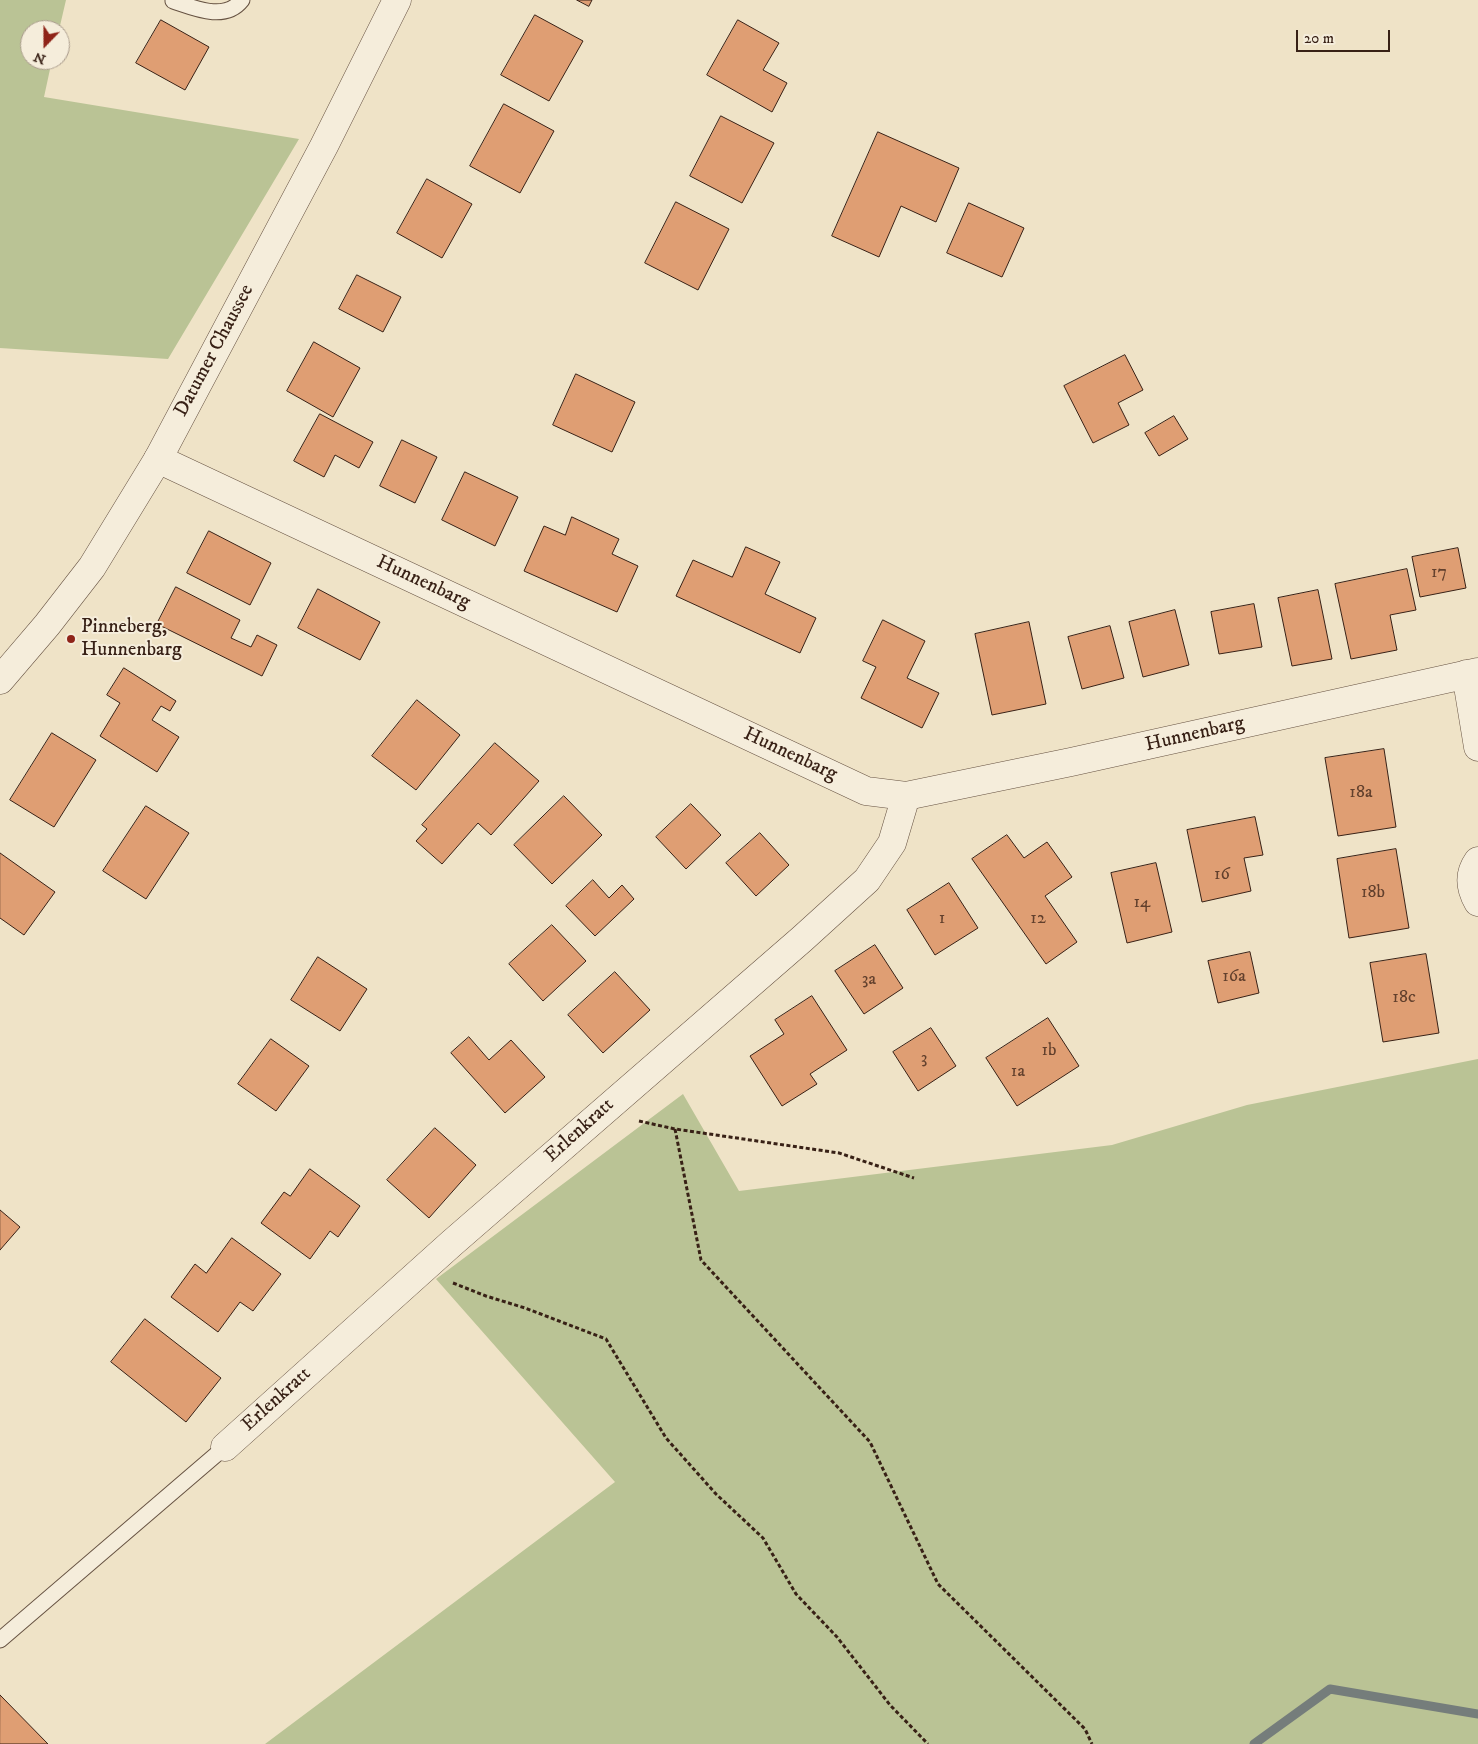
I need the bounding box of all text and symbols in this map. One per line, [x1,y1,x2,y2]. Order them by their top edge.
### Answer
north arrow [20,20,70,70]
scale bar [1298,20,1392,52]
text: 20 m [1304,29,1334,48]
text: N [31,47,48,68]
street label: Datumer Chaussee [170,281,260,421]
street label: Hunnenbarg [372,551,474,615]
house number: 17 [1431,562,1447,584]
place label: Pinneberg, Hunnenbarg [81,616,182,663]
marker: Pinneberg, Hunnenbarg [65,633,77,645]
street label: Hunnenbarg [1143,712,1247,758]
street label: Hunnenbarg [739,723,841,787]
house number: 18a [1349,782,1373,804]
house number: 16 [1214,864,1230,886]
house number: 18b [1361,882,1385,904]
house number: 14 [1134,892,1150,914]
house number: 1 [939,908,945,930]
house number: 12 [1030,908,1046,930]
house number: 16a [1222,966,1246,988]
house number: 3a [862,969,876,991]
house number: 18c [1392,987,1416,1009]
house number: 1b [1041,1040,1057,1062]
house number: 3 [921,1048,927,1070]
house number: 1a [1011,1061,1025,1083]
street label: Erlenkratt [540,1094,620,1168]
street label: Erlenkratt [237,1363,317,1437]

